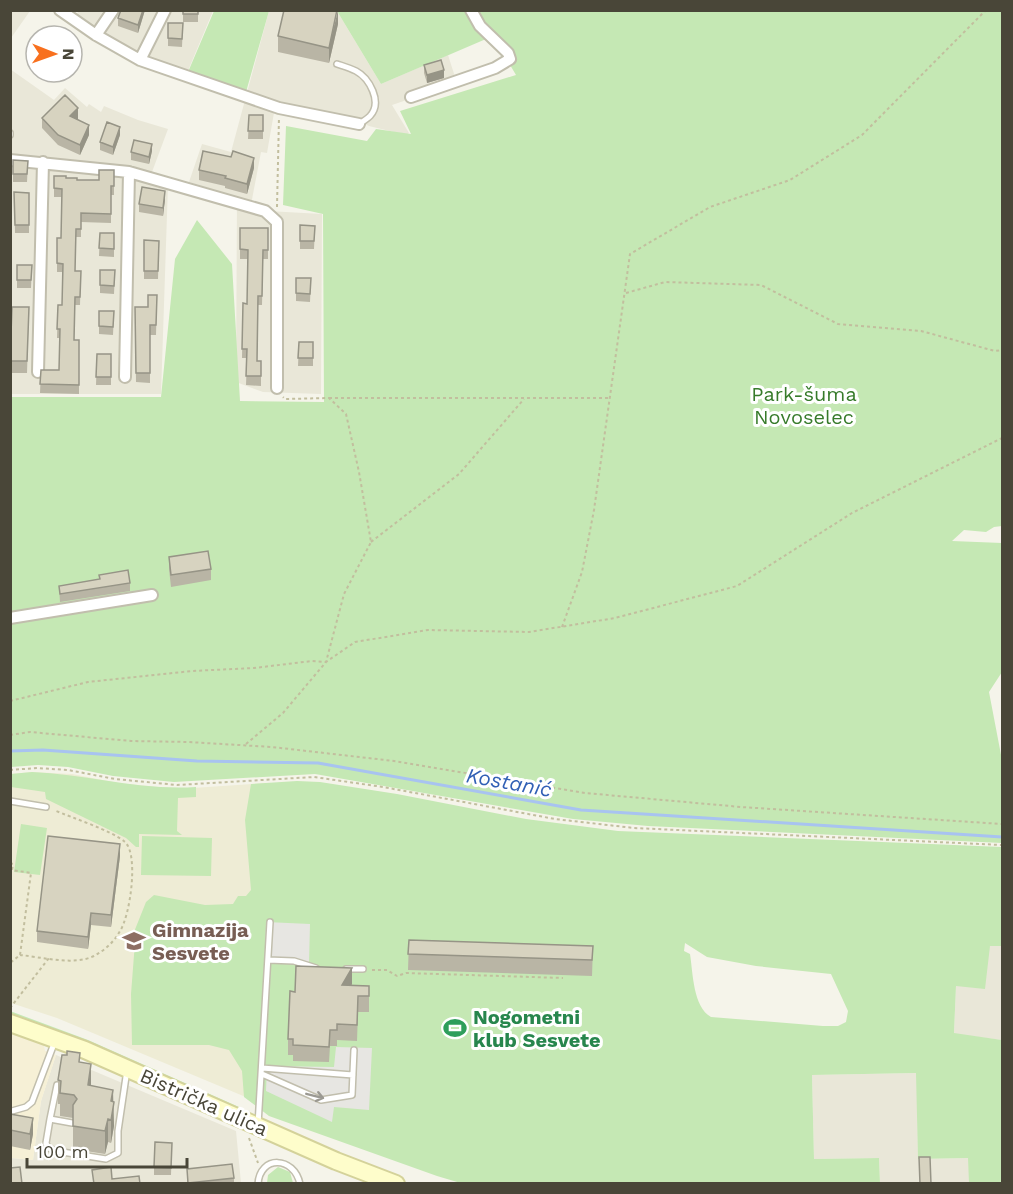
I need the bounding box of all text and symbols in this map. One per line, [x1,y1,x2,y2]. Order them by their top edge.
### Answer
north arrow [24,24,84,84]
text: N [59,48,78,60]
park label: Park-šuma Novoselec [751,382,857,429]
water label: Kostanić [464,762,554,802]
place label: Gimnazija Sesvete [152,918,249,965]
school or university icon: Gimnazija Sesvete [121,928,147,954]
place label: Nogometni klub Sesvete [473,1005,600,1052]
sports icon: Nogometni klub Sesvete [442,1015,468,1041]
street label: Bistrička ulica [136,1063,272,1141]
one-way arrow [305,1091,324,1103]
scale bar [27,1131,188,1169]
text: 100 m [36,1141,89,1162]

